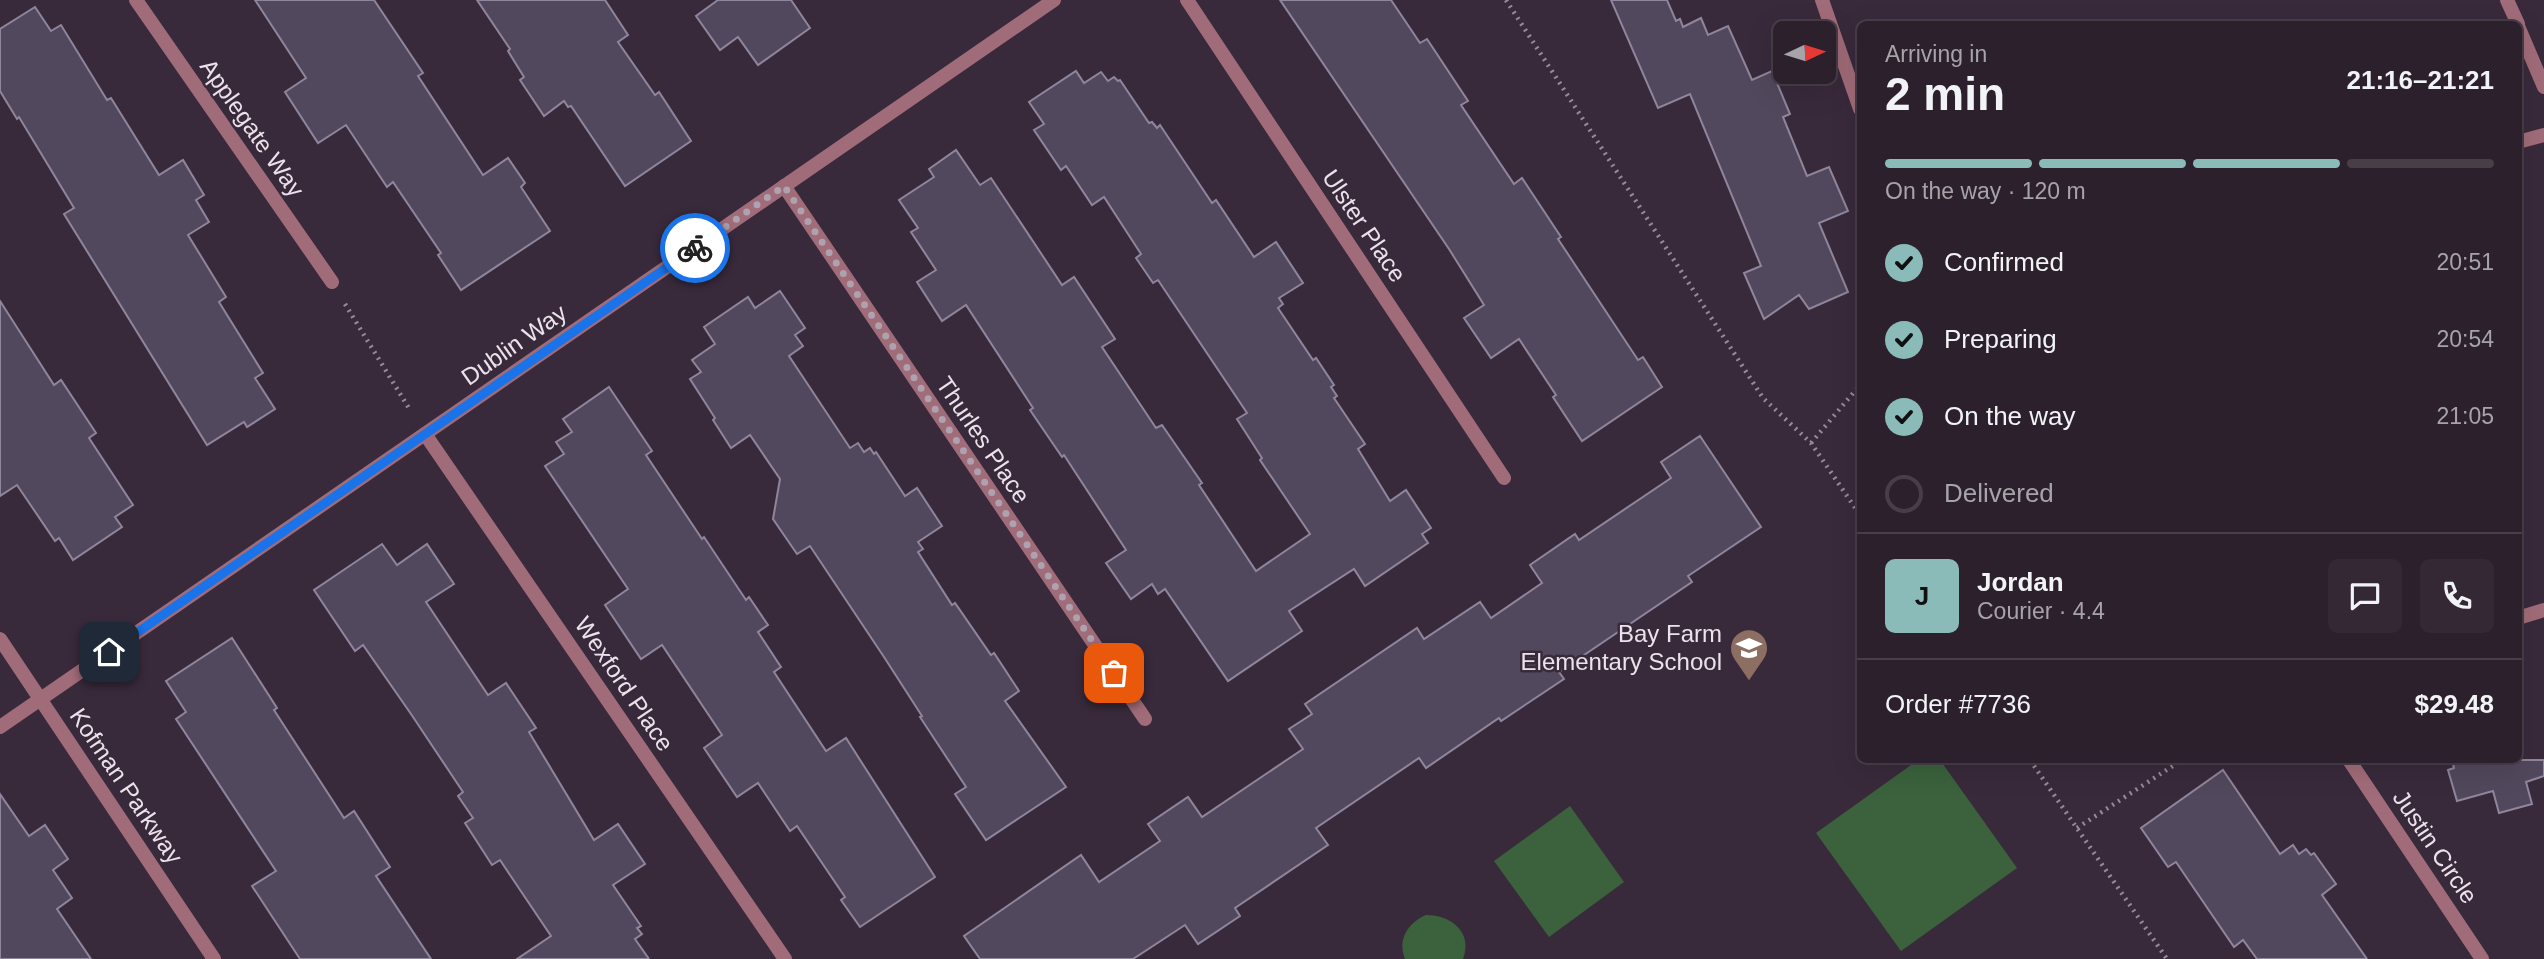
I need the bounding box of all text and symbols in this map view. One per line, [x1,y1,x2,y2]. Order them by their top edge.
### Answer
north arrow [1773,21,1836,84]
map controls [1773,21,1836,84]
text: Arriving in [1885,41,1987,67]
street label: Applegate Way [195,54,310,202]
text: 21:16–21:21 [2347,65,2494,95]
text: 2 min [1885,68,2005,120]
street label: Ulster Place [1317,165,1412,287]
text: On the way · 120 m [1885,178,2086,204]
courier [660,213,730,283]
icon: bike [676,229,714,267]
icon: check [1885,244,1923,282]
text: Confirmed [1944,247,2064,277]
text: 20:51 [2436,249,2494,275]
street label: Dublin Way [456,299,571,391]
icon: check [1885,321,1923,359]
text: Preparing [1944,324,2057,354]
text: 20:54 [2436,326,2494,352]
street label: Thurles Place [931,371,1036,508]
icon: check [1885,398,1923,436]
text: On the way [1944,401,2076,431]
text: 21:05 [2436,403,2494,429]
text: Delivered [1944,478,2054,508]
button: chat [2328,559,2402,633]
button: phone [2420,559,2494,633]
text: Jordan [1977,567,2064,597]
text: J [1915,581,1929,611]
text: Courier · 4.4 [1977,598,2105,624]
street label: Wexford Place [570,612,679,756]
place label: Bay Farm Elementary School [1521,620,1722,675]
pin [79,622,139,682]
school or university icon: Bay Farm Elementary School [1728,627,1770,682]
icon: home [90,633,128,671]
pin [1084,643,1144,703]
icon: bag [1095,654,1133,692]
text: Order #7736 [1885,689,2031,719]
text: $29.48 [2414,689,2494,719]
street label: Kofman Parkway [65,703,188,868]
street label: Justin Circle [2388,785,2483,908]

